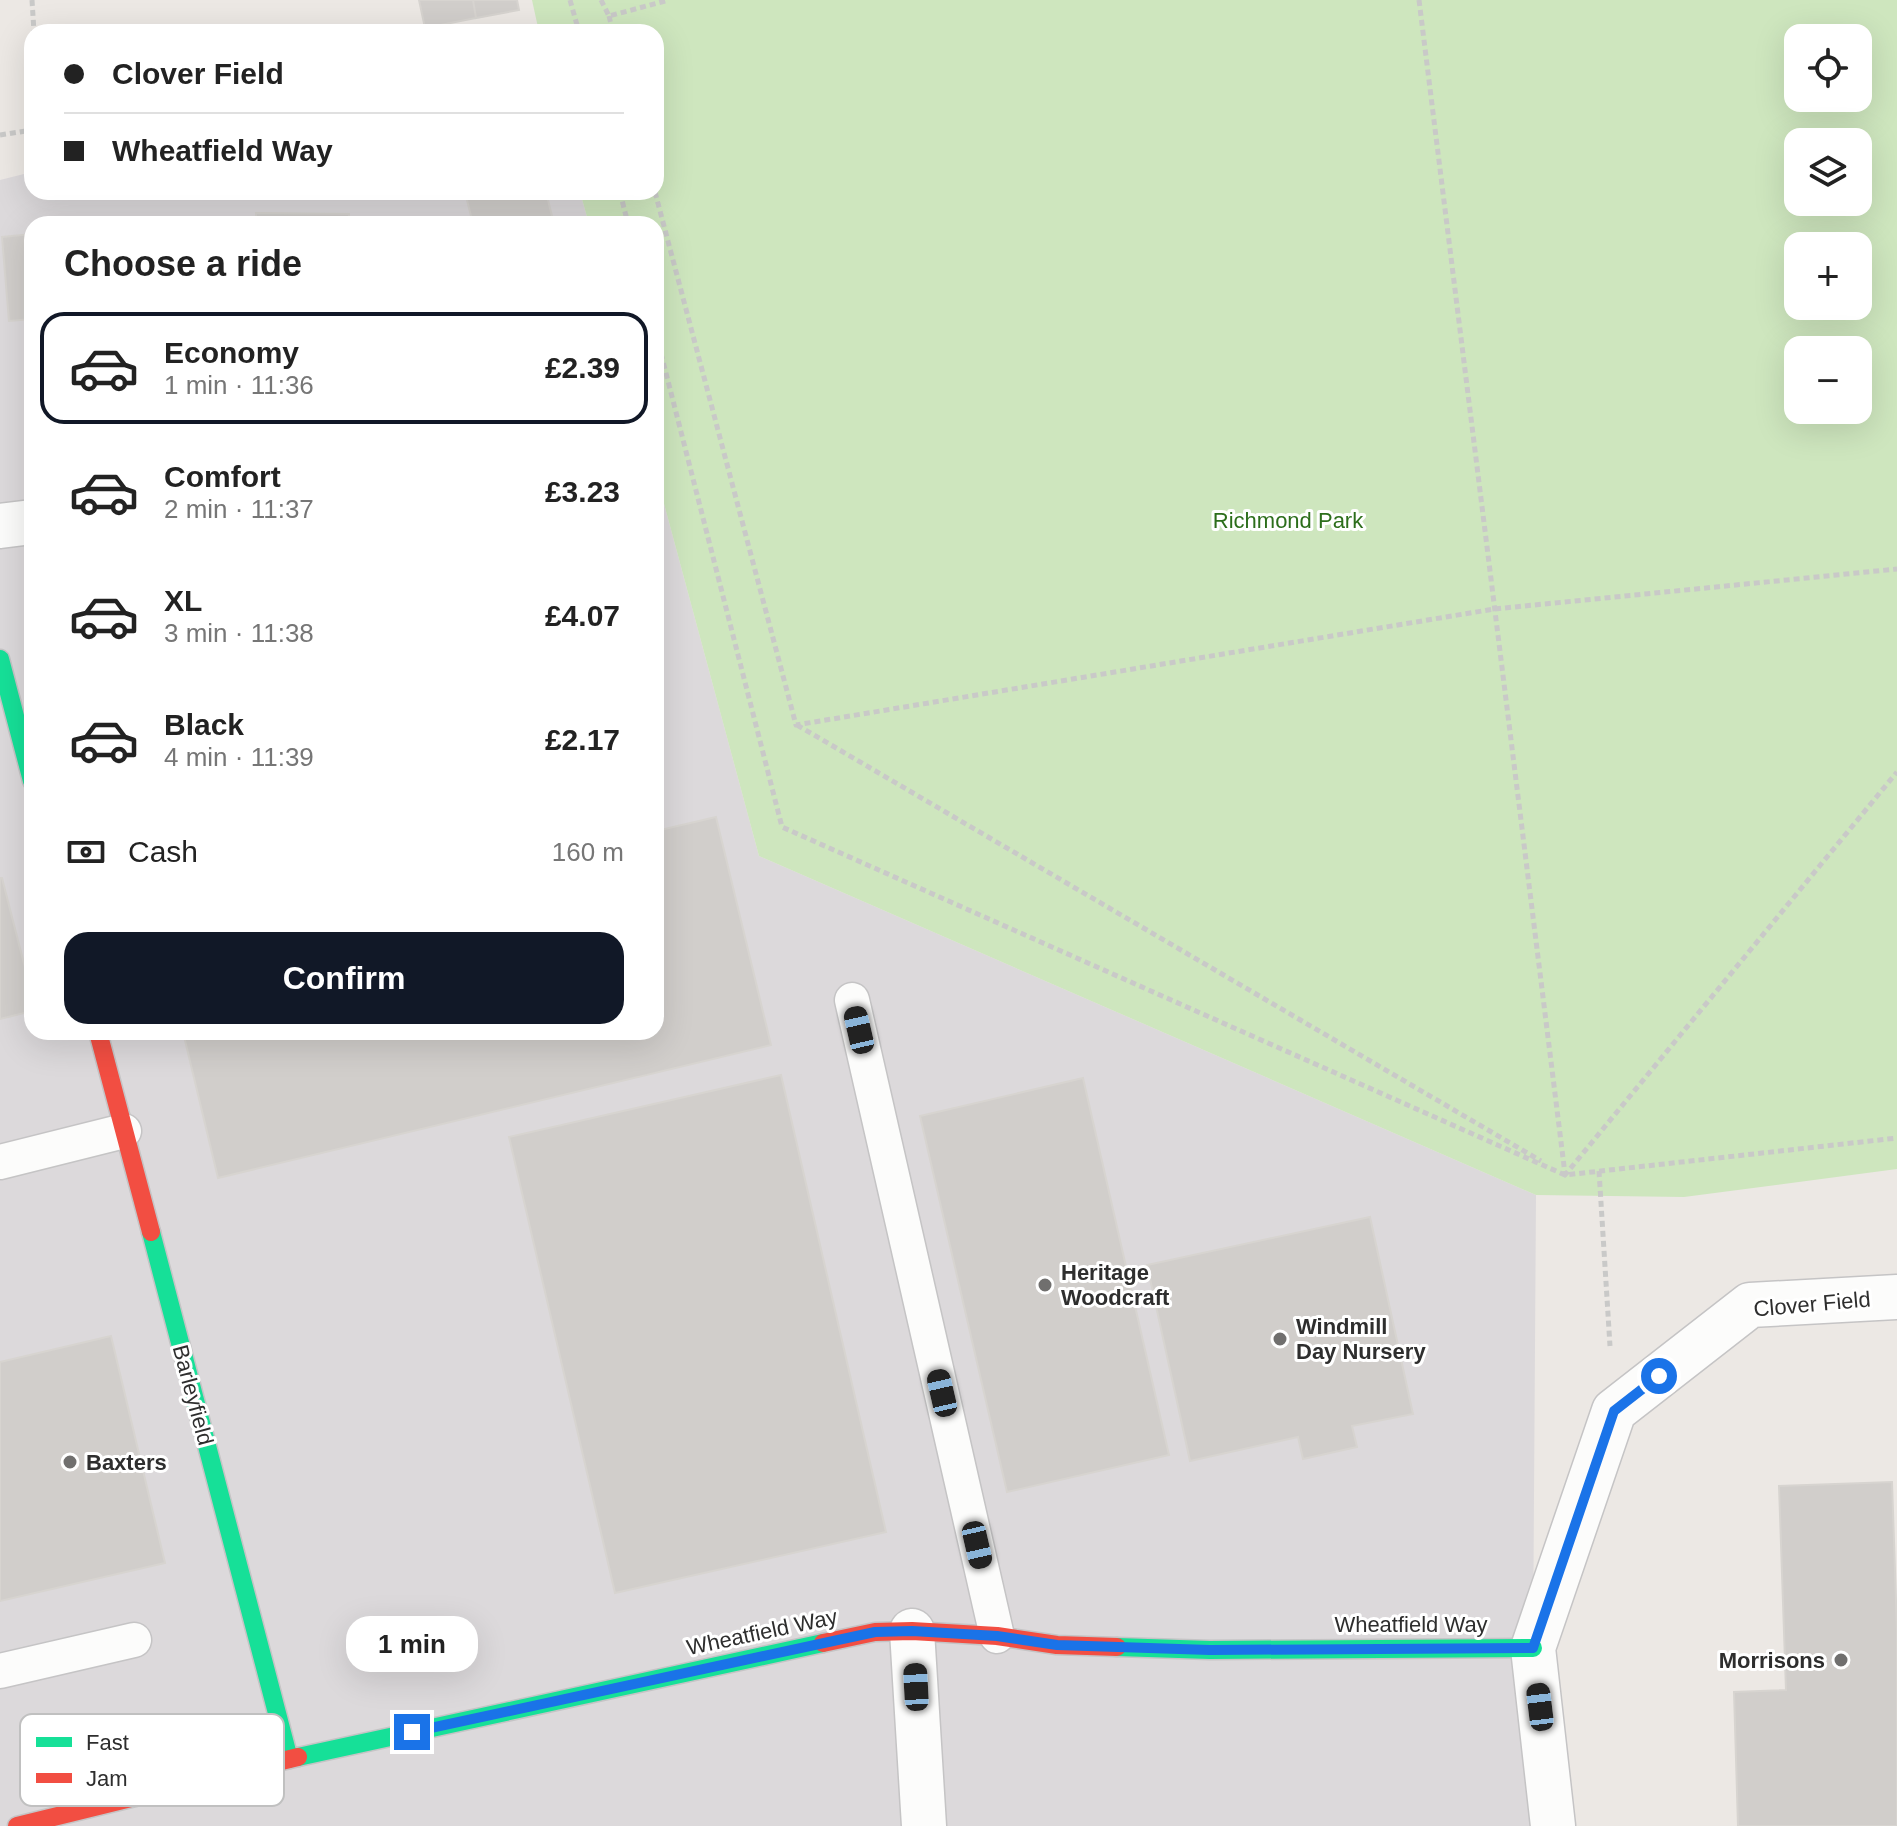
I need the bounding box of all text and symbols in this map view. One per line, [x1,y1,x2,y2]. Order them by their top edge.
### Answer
map controls [1784,24,1872,424]
button: locate [1784,24,1872,112]
text: Clover Field [112,57,284,90]
button: layers [1784,128,1872,216]
text: Wheatfield Way [112,134,333,167]
button: + [1784,232,1872,320]
text: Choose a ride [64,243,302,284]
icon: car [68,332,140,404]
text: Economy [164,336,299,369]
button: − [1784,336,1872,424]
text: £2.39 [545,351,620,384]
text: 1 min · 11:36 [164,370,314,400]
icon: car [68,456,140,528]
text: Comfort [164,460,281,493]
text: £3.23 [545,475,620,508]
text: 2 min · 11:37 [164,494,314,524]
park label: Richmond Park [1213,508,1364,533]
icon: car [68,580,140,652]
text: XL [164,584,202,617]
text: £4.07 [545,599,620,632]
text: 3 min · 11:38 [164,618,314,648]
icon: car [68,704,140,776]
text: Black [164,708,244,741]
text: £2.17 [545,723,620,756]
text: 4 min · 11:39 [164,742,314,772]
icon: cash [64,830,108,874]
text: Cash [128,835,198,868]
text: 160 m [552,837,624,867]
button: Confirm [64,932,624,1024]
car [842,1004,876,1056]
place label: Heritage Woodcraft [1061,1260,1170,1310]
marker: Heritage Woodcraft [1036,1276,1054,1294]
street label: Clover Field [1752,1286,1872,1322]
place label: Windmill Day Nursery [1296,1314,1426,1364]
marker: Windmill Day Nursery [1271,1330,1289,1348]
street label: Barleyfield [168,1342,218,1448]
route start [1641,1358,1677,1394]
car [925,1367,959,1419]
place label: Baxters [86,1450,167,1475]
marker: Baxters [61,1453,79,1471]
car [960,1519,994,1571]
street label: Wheatfield Way [684,1604,840,1660]
street label: Wheatfield Way [1334,1612,1488,1637]
callout: 1 min [346,1616,478,1672]
text: 1 min [378,1629,446,1659]
place label: Morrisons [1719,1648,1825,1673]
marker: Morrisons [1832,1651,1850,1669]
car [903,1662,929,1712]
car [1525,1682,1555,1732]
legend [20,1714,284,1806]
route end [394,1714,430,1750]
text: Fast [86,1730,129,1755]
text: Jam [86,1766,128,1791]

